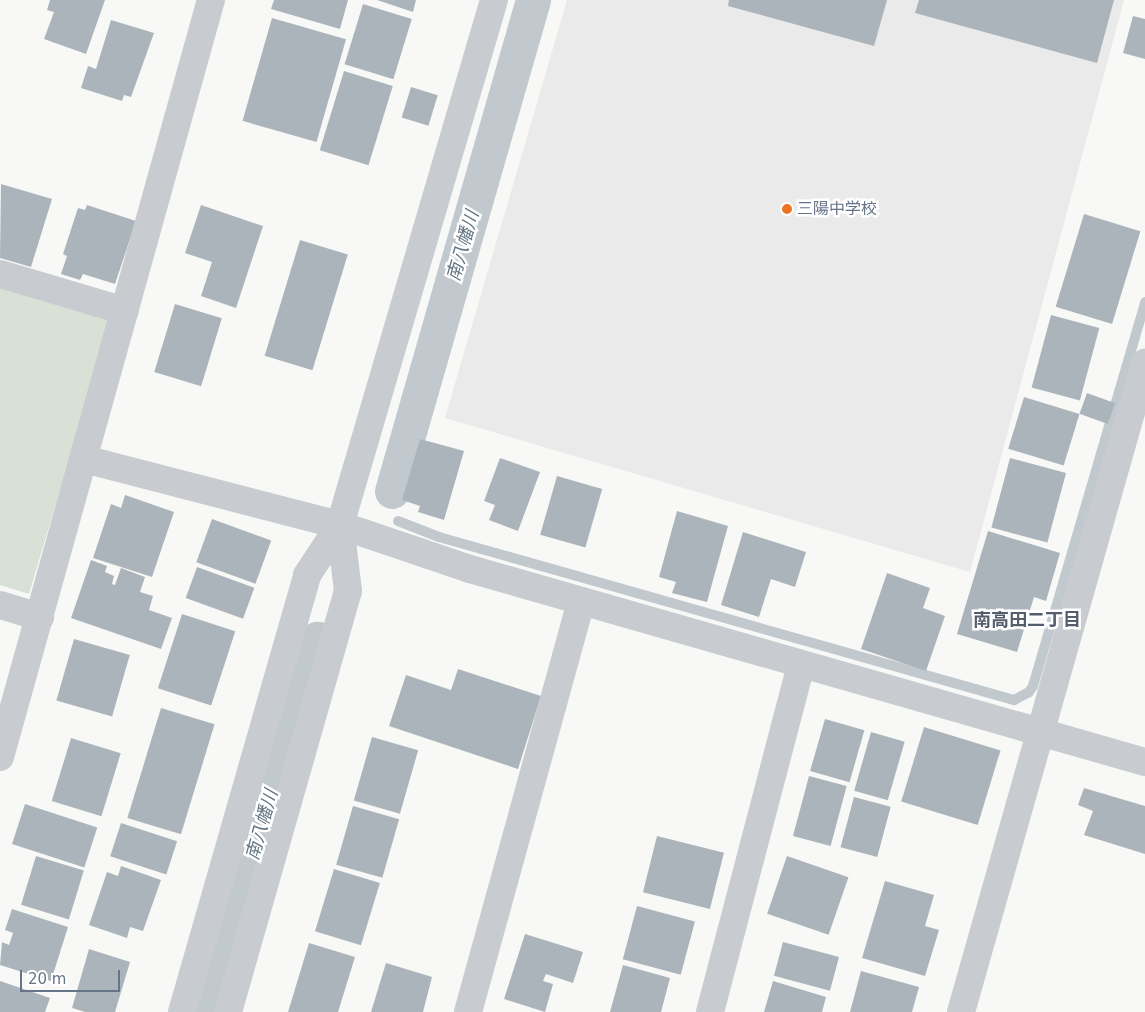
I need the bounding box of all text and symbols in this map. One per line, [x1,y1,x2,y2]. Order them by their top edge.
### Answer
place label: 三陽中学校 [797,199,877,219]
marker: 三陽中学校 [781,203,793,215]
water label: 南八幡川 [443,208,483,284]
district label: 南高田二丁目 [973,609,1081,631]
water label: 南八幡川 [242,787,282,863]
scale bar [22,960,122,992]
text: 20 m [28,970,66,988]

